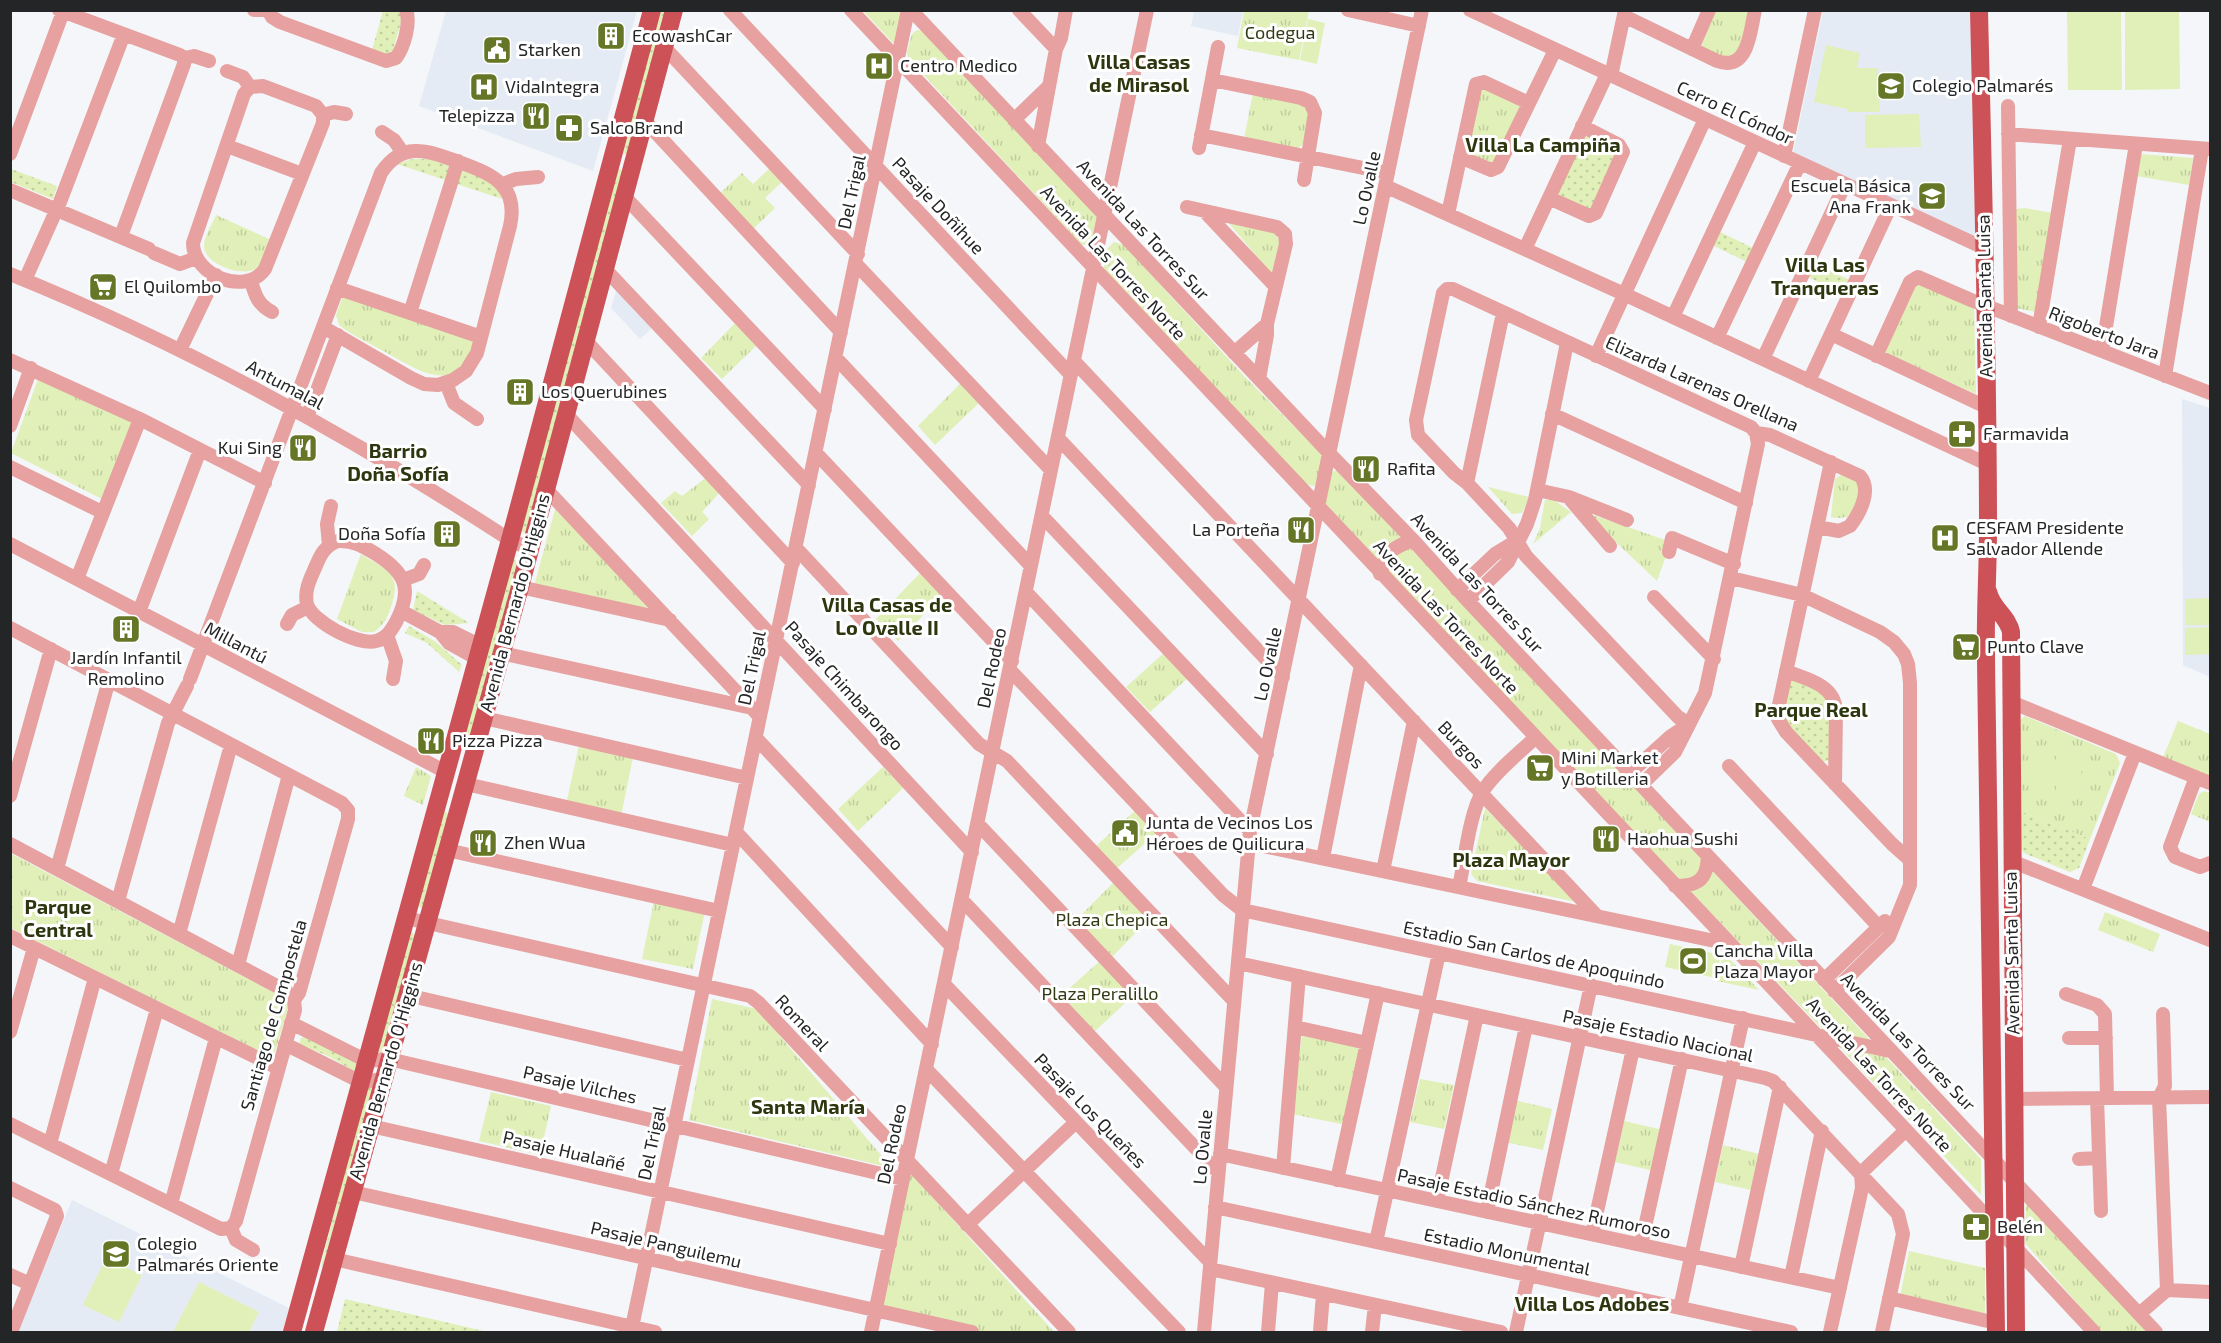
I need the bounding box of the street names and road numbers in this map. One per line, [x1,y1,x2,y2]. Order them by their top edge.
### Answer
street label: Cerro El Cóndor [1674,75,1797,149]
street label: Lo Ovalle [1347,149,1385,227]
street label: Del Trigal [832,152,870,231]
street label: Pasaje Doñihue [888,152,989,259]
street label: Avenida Las Torres Sur [1073,154,1215,304]
street label: Avenida Las Torres Norte [1036,180,1191,344]
street label: Avenida Santa Luisa [1972,214,1996,378]
street label: Rigoberto Jara [2046,301,2163,363]
street label: Elizarda Larenas Orellana [1602,331,1802,436]
street label: Antumalal [243,354,329,414]
street label: Avenida Bernardo O'Higgins [474,491,554,714]
street label: Avenida Las Torres Sur [1407,507,1549,657]
street label: Avenida Las Torres Norte [1369,534,1524,698]
street label: Millantú [201,616,272,668]
street label: Pasaje Chimbarongo [781,616,909,755]
street label: Del Rodeo [972,625,1010,710]
street label: Lo Ovalle [1248,625,1286,703]
street label: Del Trigal [732,628,770,707]
street label: Burgos [1434,716,1490,773]
street label: Avenida Santa Luisa [1999,871,2023,1035]
street label: Estadio San Carlos de Apoquindo [1401,916,1667,993]
street label: Santiago de Compostela [235,917,311,1113]
street label: Avenida Bernardo O'Higgins [343,959,427,1182]
street label: Avenida Las Torres Sur [1837,967,1981,1115]
street label: Romeral [771,990,835,1056]
street label: Avenida Las Torres Norte [1802,992,1957,1156]
street label: Pasaje Estadio Nacional [1561,1004,1756,1066]
street label: Pasaje Los Queñes [1030,1048,1151,1172]
street label: Pasaje Vilches [521,1060,639,1108]
street label: Del Rodeo [872,1101,910,1186]
street label: Del Trigal [632,1103,670,1182]
street label: Lo Ovalle [1188,1109,1216,1185]
street label: Pasaje Hualañé [501,1125,628,1175]
street label: Pasaje Estadio Sánchez Rumoroso [1395,1163,1673,1243]
street label: Pasaje Panguilemu [589,1216,744,1272]
street label: Estadio Monumental [1422,1223,1593,1280]

